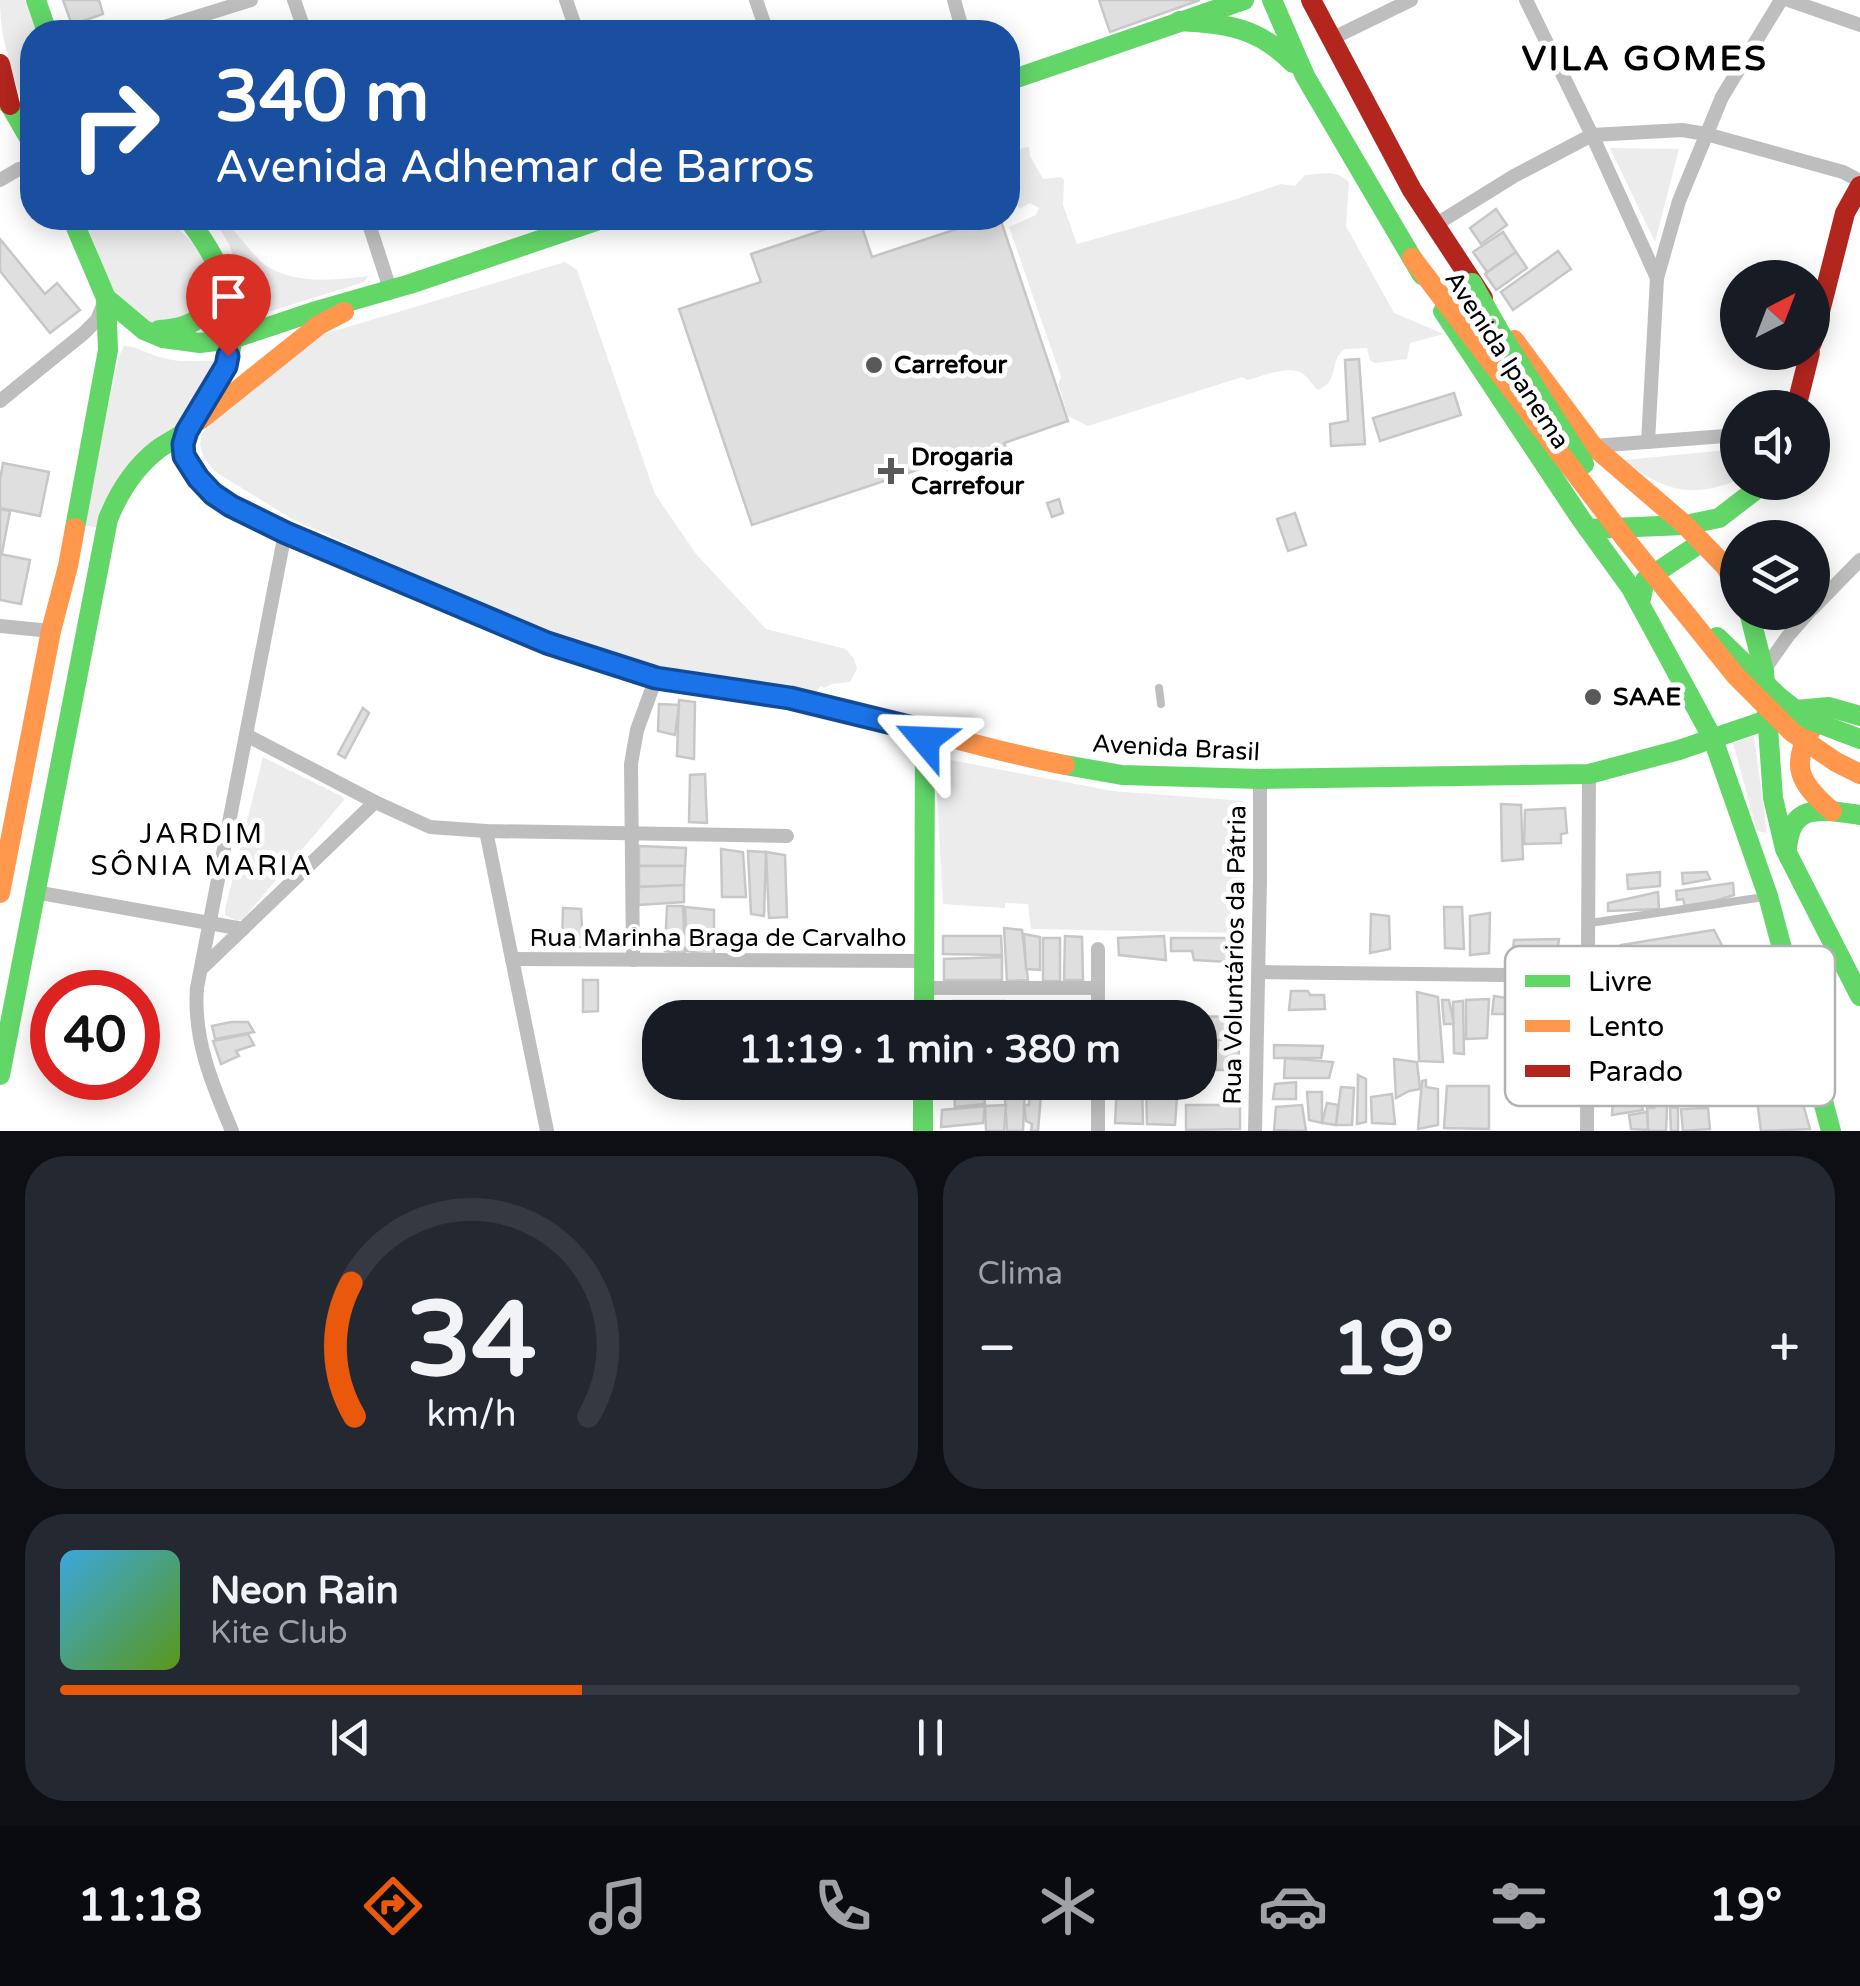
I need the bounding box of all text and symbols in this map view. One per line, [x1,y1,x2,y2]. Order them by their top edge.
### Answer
district label: VILA GOMES [1522,38,1768,80]
text: 340 m [215,56,429,140]
icon: right [50,60,180,190]
text: Avenida Adhemar de Barros [215,141,815,195]
pin [186,254,271,357]
north arrow [1720,260,1830,370]
map controls [1720,260,1830,630]
street label: Avenida Ipanema [1438,266,1576,454]
icon: arrive [201,269,256,324]
place label: Carrefour [894,350,1008,380]
marker: Carrefour [863,354,885,376]
button: sound [1720,390,1830,500]
place label: Drogaria Carrefour [911,442,1025,501]
marker: Drogaria Carrefour [880,460,902,482]
button: layers [1720,520,1830,630]
place label: SAAE [1613,682,1681,712]
marker: SAAE [1582,686,1604,708]
position arrow [873,688,977,792]
street label: Avenida Brasil [1091,729,1261,767]
street label: Rua Voluntários da Pátria [1217,805,1253,1105]
district label: JARDIM SÔNIA MARIA [91,817,313,883]
street label: Rua Marinha Braga de Carvalho [530,923,906,953]
legend [1505,946,1835,1106]
text: Livre [1588,965,1652,999]
speed limit sign: 40 [30,970,160,1100]
text: Lento [1588,1010,1664,1044]
text: 11:19 · 1 min · 380 m [738,1027,1121,1073]
text: Parado [1588,1055,1683,1089]
text: Clima [978,1255,1063,1293]
text: 34 [406,1279,537,1404]
text: 19° [1332,1304,1454,1394]
text: − [978,1316,1017,1382]
text: + [1769,1316,1800,1382]
text: km/h [426,1393,516,1436]
text: Neon Rain [210,1568,399,1614]
text: Kite Club [210,1614,348,1652]
icon: previous [323,1710,378,1765]
icon: pause [903,1710,958,1765]
icon: next [1483,1710,1538,1765]
icon: directions [358,1871,428,1941]
icon: music [583,1871,653,1941]
icon: phone [808,1871,878,1941]
icon: climate [1033,1871,1103,1941]
icon: car [1258,1871,1328,1941]
icon: filters [1484,1871,1554,1941]
text: 11:18 [78,1879,202,1933]
text: 19° [1709,1879,1782,1933]

